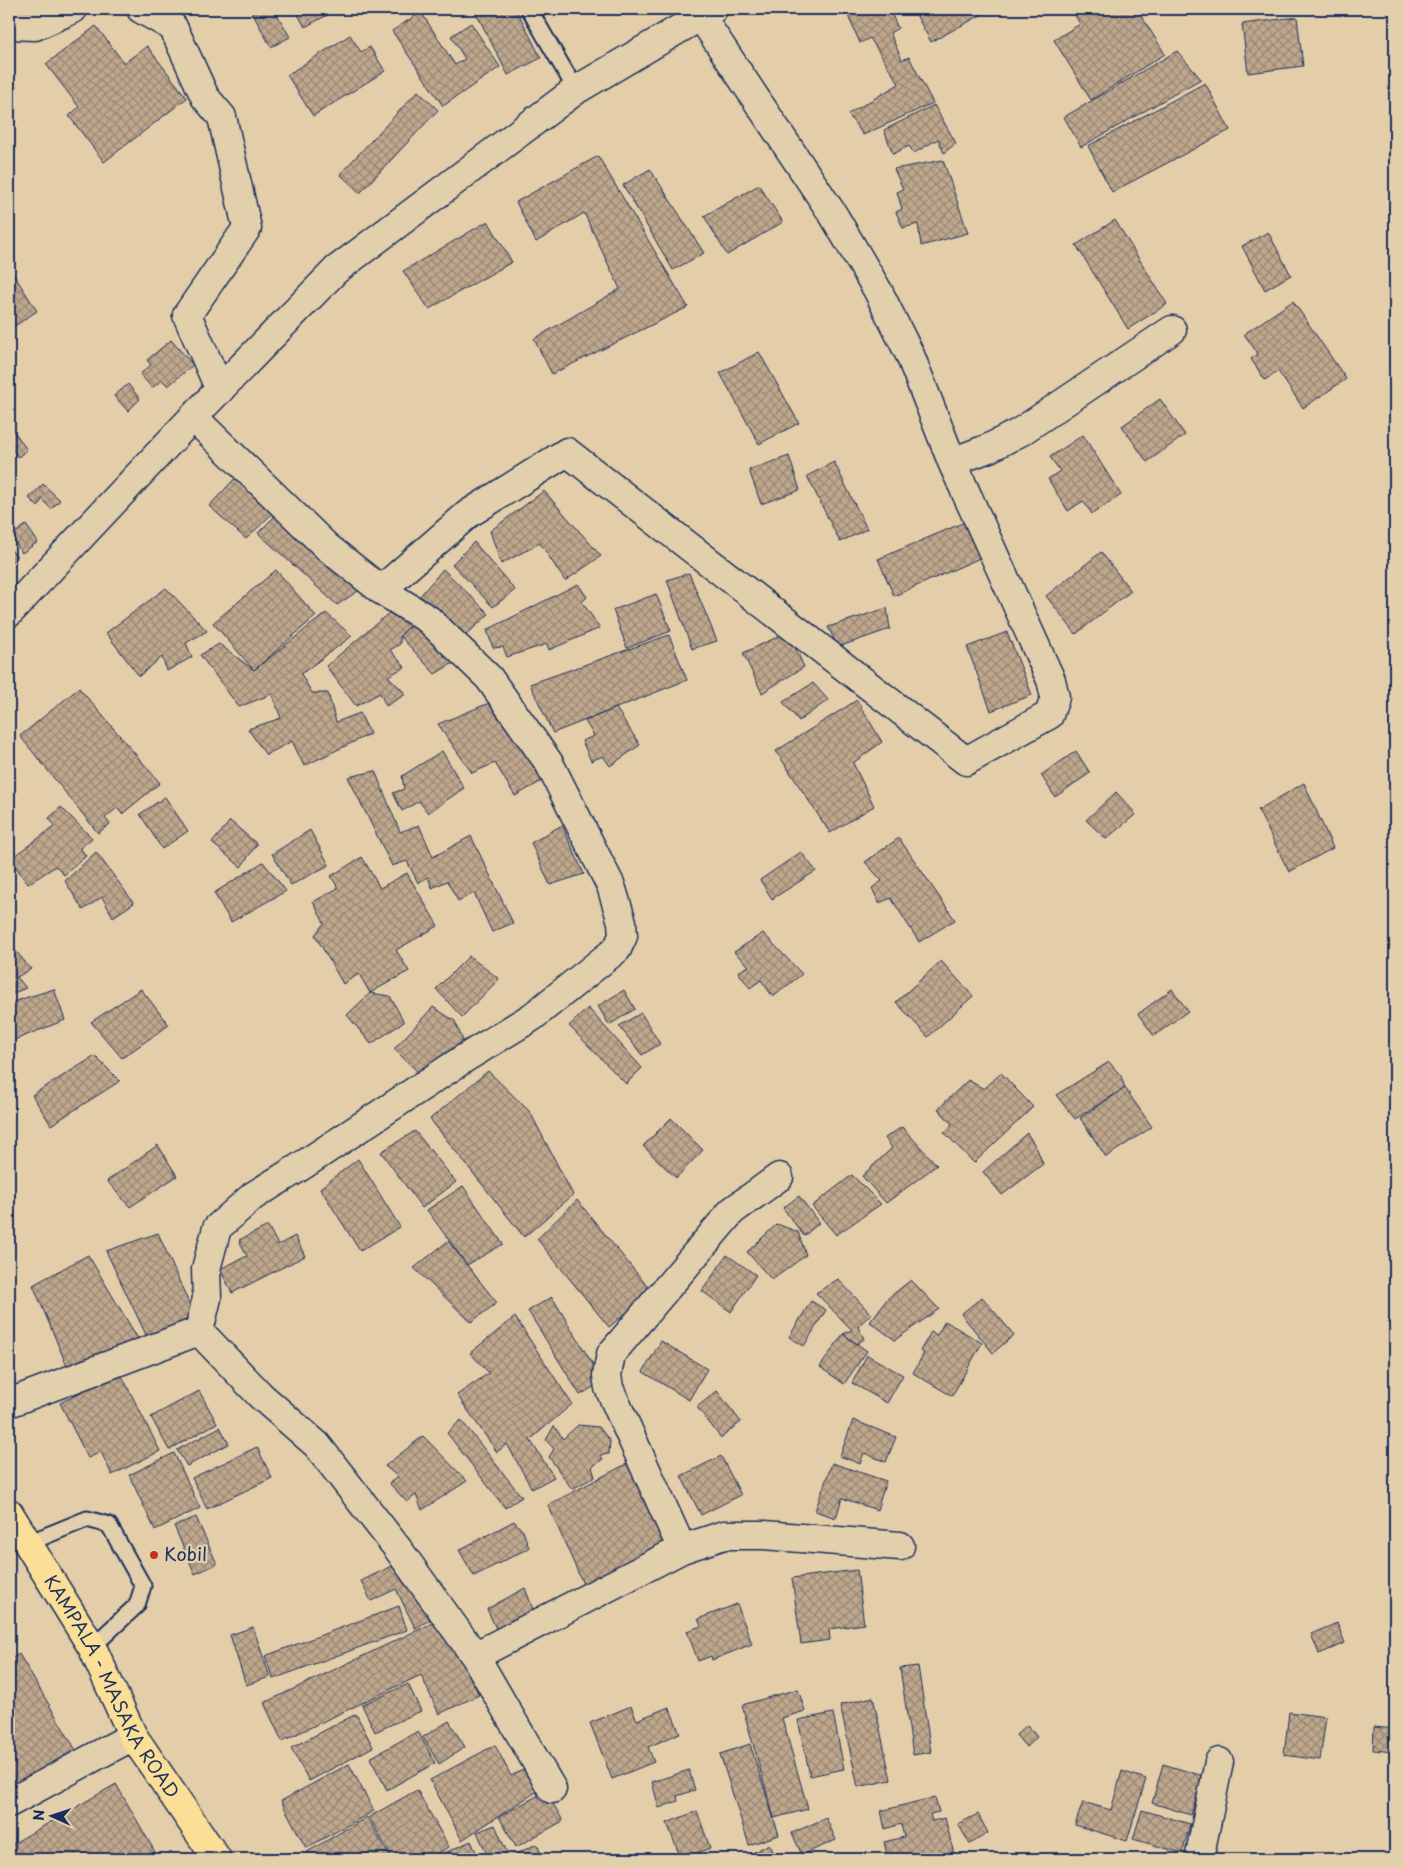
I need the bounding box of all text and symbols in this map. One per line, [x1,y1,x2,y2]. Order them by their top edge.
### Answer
place label: Kobil [164,1540,207,1567]
marker: Kobil [148,1549,160,1561]
street label: KAMPALA - MASAKA ROAD [38,1569,187,1803]
north arrow [28,1790,78,1840]
text: N [28,1809,49,1821]

